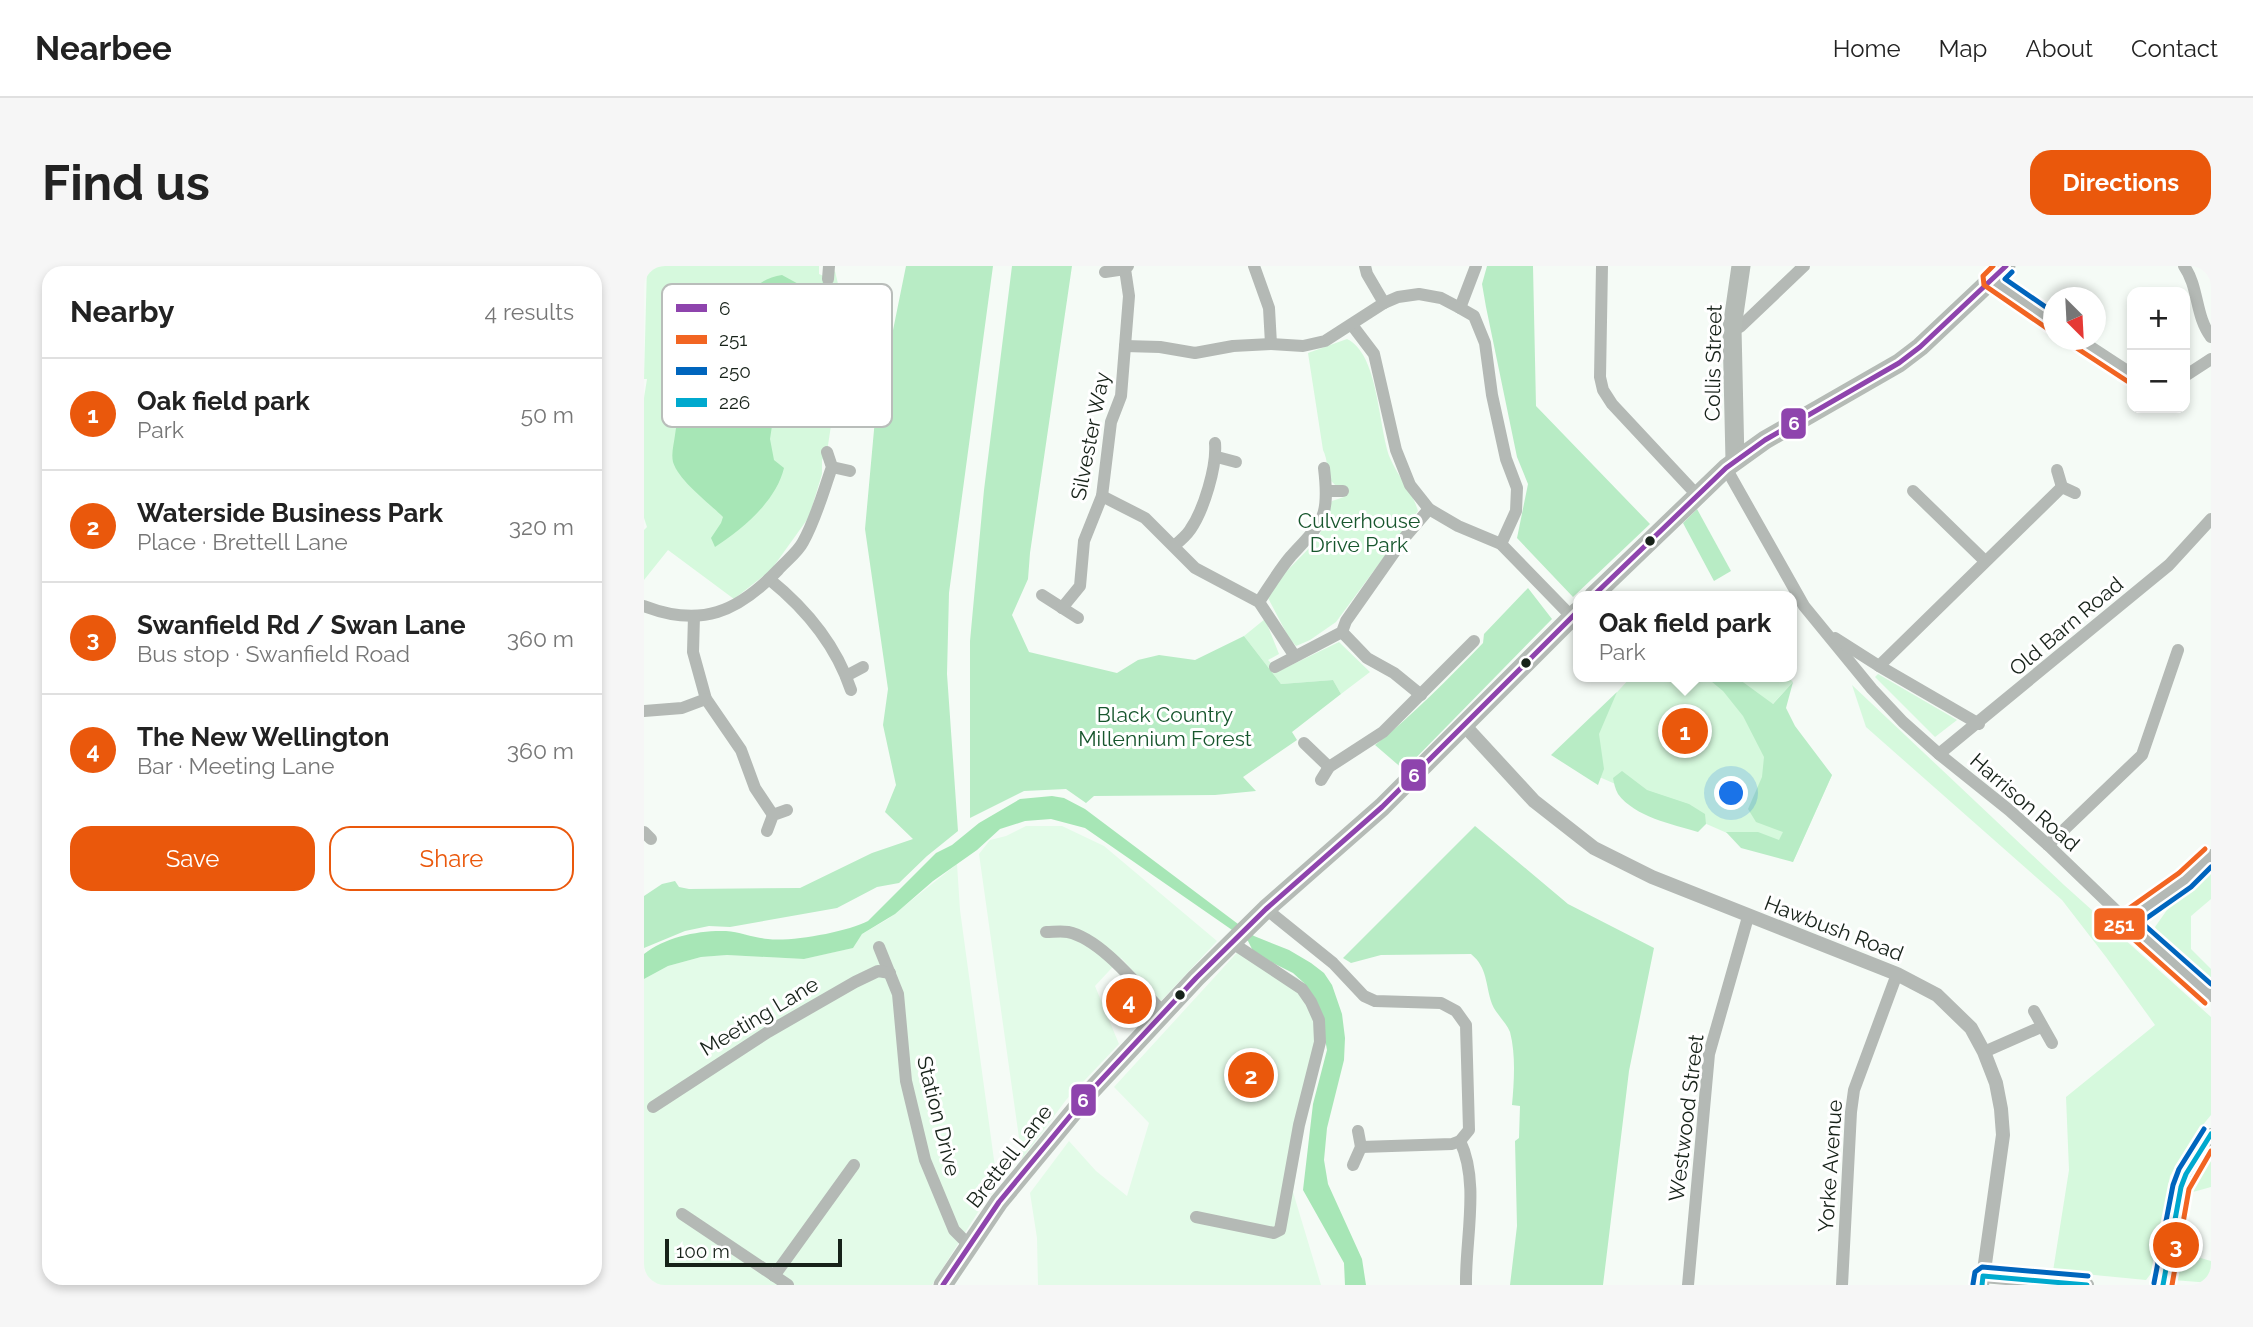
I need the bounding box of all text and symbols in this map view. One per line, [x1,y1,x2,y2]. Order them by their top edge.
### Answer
text: Nearbee [35,29,172,68]
text: Home [1833,34,1901,63]
text: Map [1939,34,1987,63]
text: About [2025,34,2093,63]
text: Contact [2131,34,2218,63]
button: Directions [2030,150,2211,215]
text: Find us [42,154,210,211]
legend [662,284,892,427]
north arrow [2043,287,2106,350]
map controls [2127,287,2190,413]
button: + [2127,287,2190,350]
text: Nearby [70,294,174,329]
text: 6 [719,297,730,319]
text: 4 results [485,298,574,325]
street label: Collis Street [1699,304,1727,422]
text: 251 [719,328,747,350]
button: − [2127,350,2190,413]
text: 250 [719,360,751,382]
street label: Silvester Way [1065,370,1115,502]
text: Oak field park [137,386,310,416]
text: 226 [719,391,750,413]
text: 1 [87,401,99,428]
text: 50 m [520,401,574,428]
line badge: 6 [1780,407,1807,440]
text: 6 [1788,412,1800,434]
text: Park [137,416,184,443]
text: Waterside Business Park [137,498,443,528]
park label: Culverhouse Drive Park [1298,508,1420,557]
text: 2 [87,513,99,540]
text: 320 m [509,513,574,540]
text: Place · Brettell Lane [137,528,348,555]
unlabelled marker [1643,534,1657,548]
street label: Old Barn Road [2004,571,2128,681]
popup [1573,591,1797,682]
text: Oak field park [1599,608,1771,638]
text: Swanfield Rd / Swan Lane [137,610,466,640]
text: 3 [87,625,99,652]
text: 360 m [507,625,574,652]
text: Park [1599,638,1646,665]
text: Bus stop · Swanfield Road [137,640,410,667]
unlabelled marker [1519,656,1533,670]
park label: Black Country Millennium Forest [1078,702,1252,751]
pin: 1 [1662,705,1708,757]
text: The New Wellington [137,722,390,752]
text: 4 [86,737,100,764]
text: 360 m [507,737,574,764]
street label: Harrison Road [1965,748,2085,856]
text: Bar · Meeting Lane [137,752,334,779]
line badge: 6 [1400,758,1427,792]
text: 6 [1408,764,1420,786]
your location [1714,776,1748,810]
button: Save [70,826,315,891]
button: Share [329,826,574,891]
street label: Hawbush Road [1761,890,1907,966]
line badge: 251 [2093,907,2146,941]
text: 251 [2104,913,2134,935]
street label: Meeting Lane [695,971,823,1061]
pin: 4 [1106,975,1152,1027]
unlabelled marker [1173,988,1187,1002]
street label: Westwood Street [1663,1033,1709,1203]
pin: 2 [1228,1049,1274,1101]
street label: Station Drive [912,1053,966,1179]
line badge: 6 [1070,1083,1097,1117]
text: 6 [1077,1089,1089,1111]
street label: Brettell Lane [961,1099,1057,1213]
street label: Yorke Avenue [1813,1099,1847,1233]
pin: 3 [2153,1219,2199,1271]
scale bar [665,1236,842,1268]
text: 100 m [676,1240,730,1262]

